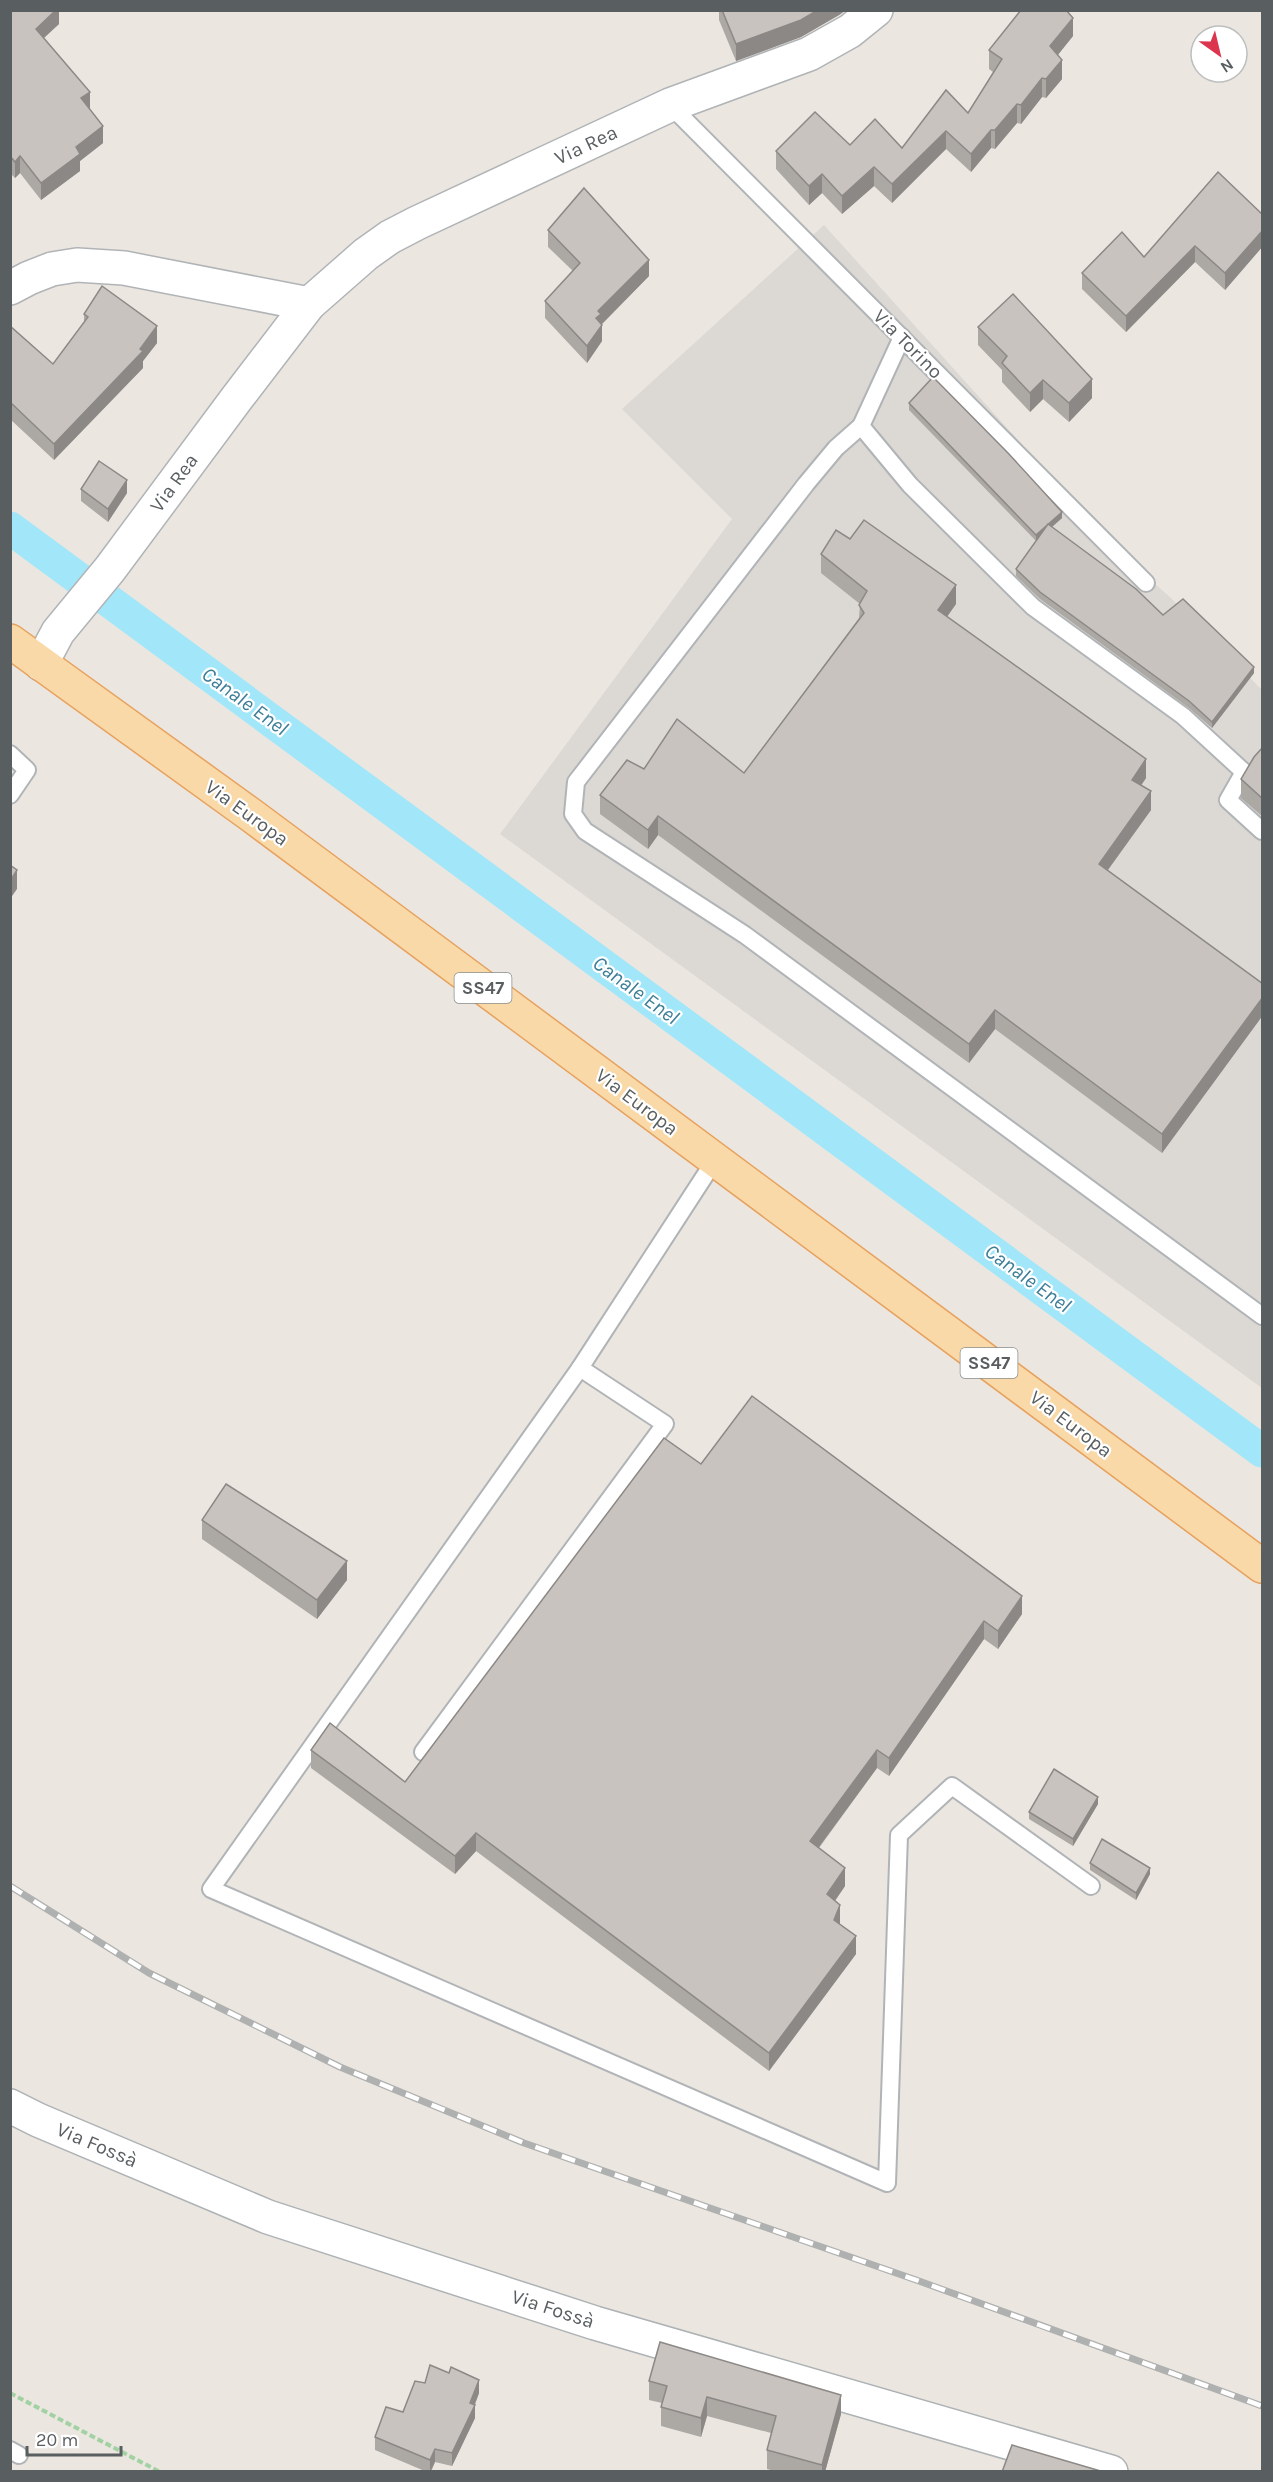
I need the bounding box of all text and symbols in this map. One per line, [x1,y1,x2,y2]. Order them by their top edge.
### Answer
north arrow [1189,24,1249,84]
text: N [1217,55,1237,77]
street label: Via Rea [551,121,621,169]
street label: Via Torino [869,305,947,383]
street label: Via Rea [145,449,203,517]
water label: Canale Enel [197,662,293,740]
street label: Via Europa [201,775,293,851]
water label: Canale Enel [588,951,684,1029]
road number: SS47 [454,973,512,1003]
street label: Via Europa [591,1064,683,1140]
water label: Canale Enel [980,1239,1076,1317]
road number: SS47 [960,1348,1018,1378]
street label: Via Europa [1025,1386,1117,1462]
street label: Via Fossà [53,2118,141,2172]
street label: Via Fossà [509,2285,597,2333]
scale bar [27,2419,122,2457]
text: 20 m [36,2429,78,2451]

